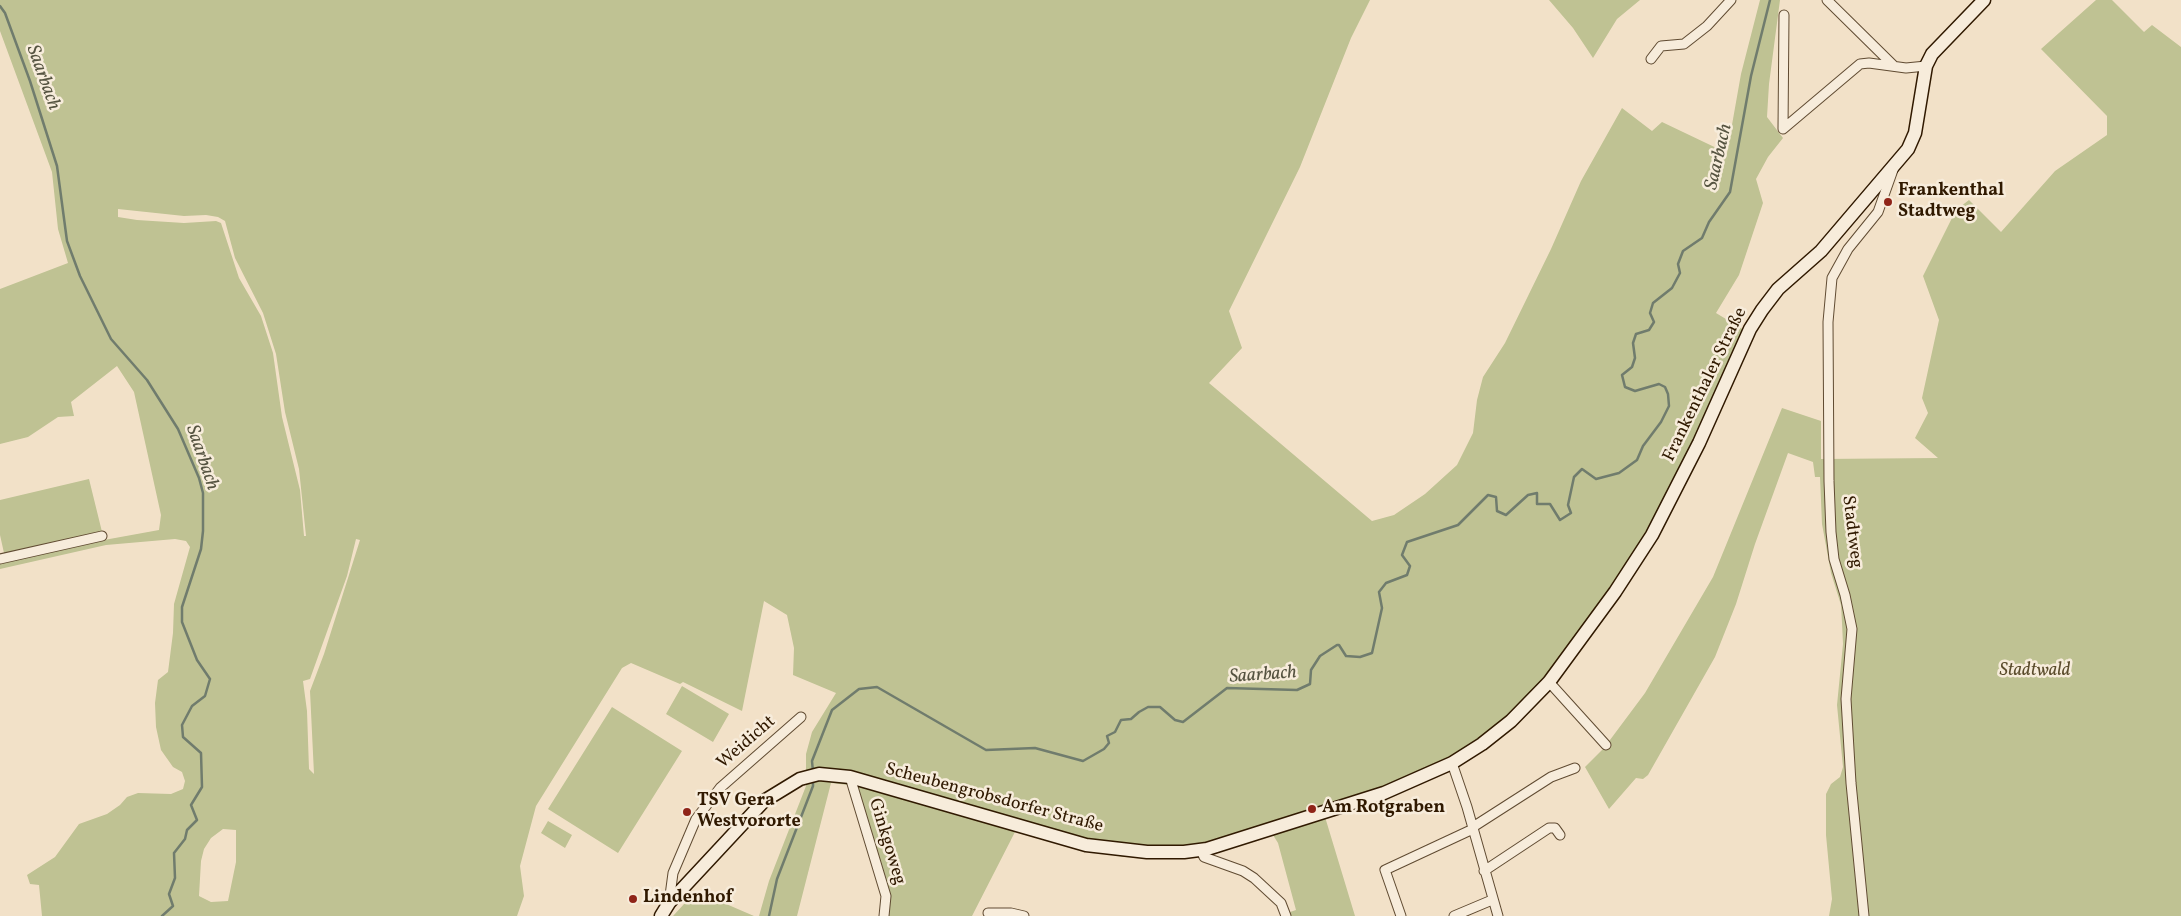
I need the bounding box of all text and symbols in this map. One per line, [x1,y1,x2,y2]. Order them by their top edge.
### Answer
water label: Saarbach [20,42,64,114]
water label: Saarbach [1701,122,1739,192]
place label: Frankenthal Stadtweg [1898,181,2004,223]
marker: Frankenthal Stadtweg [1882,196,1894,208]
street label: Frankenthaler Straße [1659,304,1753,466]
water label: Saarbach [179,422,223,494]
street label: Stadtweg [1836,494,1866,570]
park label: Stadtwald [1999,661,2071,683]
water label: Saarbach [1229,662,1297,690]
street label: Weidicht [713,712,781,774]
street label: Scheubengrobsdorfer Straße [883,759,1105,839]
place label: TSV Gera Westvororte [697,791,801,834]
street label: Ginkgoweg [863,796,909,888]
place label: Am Rotgraben [1322,798,1445,820]
marker: Am Rotgraben [1306,803,1318,815]
marker: TSV Gera Westvororte [681,806,693,818]
place label: Lindenhof [643,888,733,910]
marker: Lindenhof [627,893,639,905]

